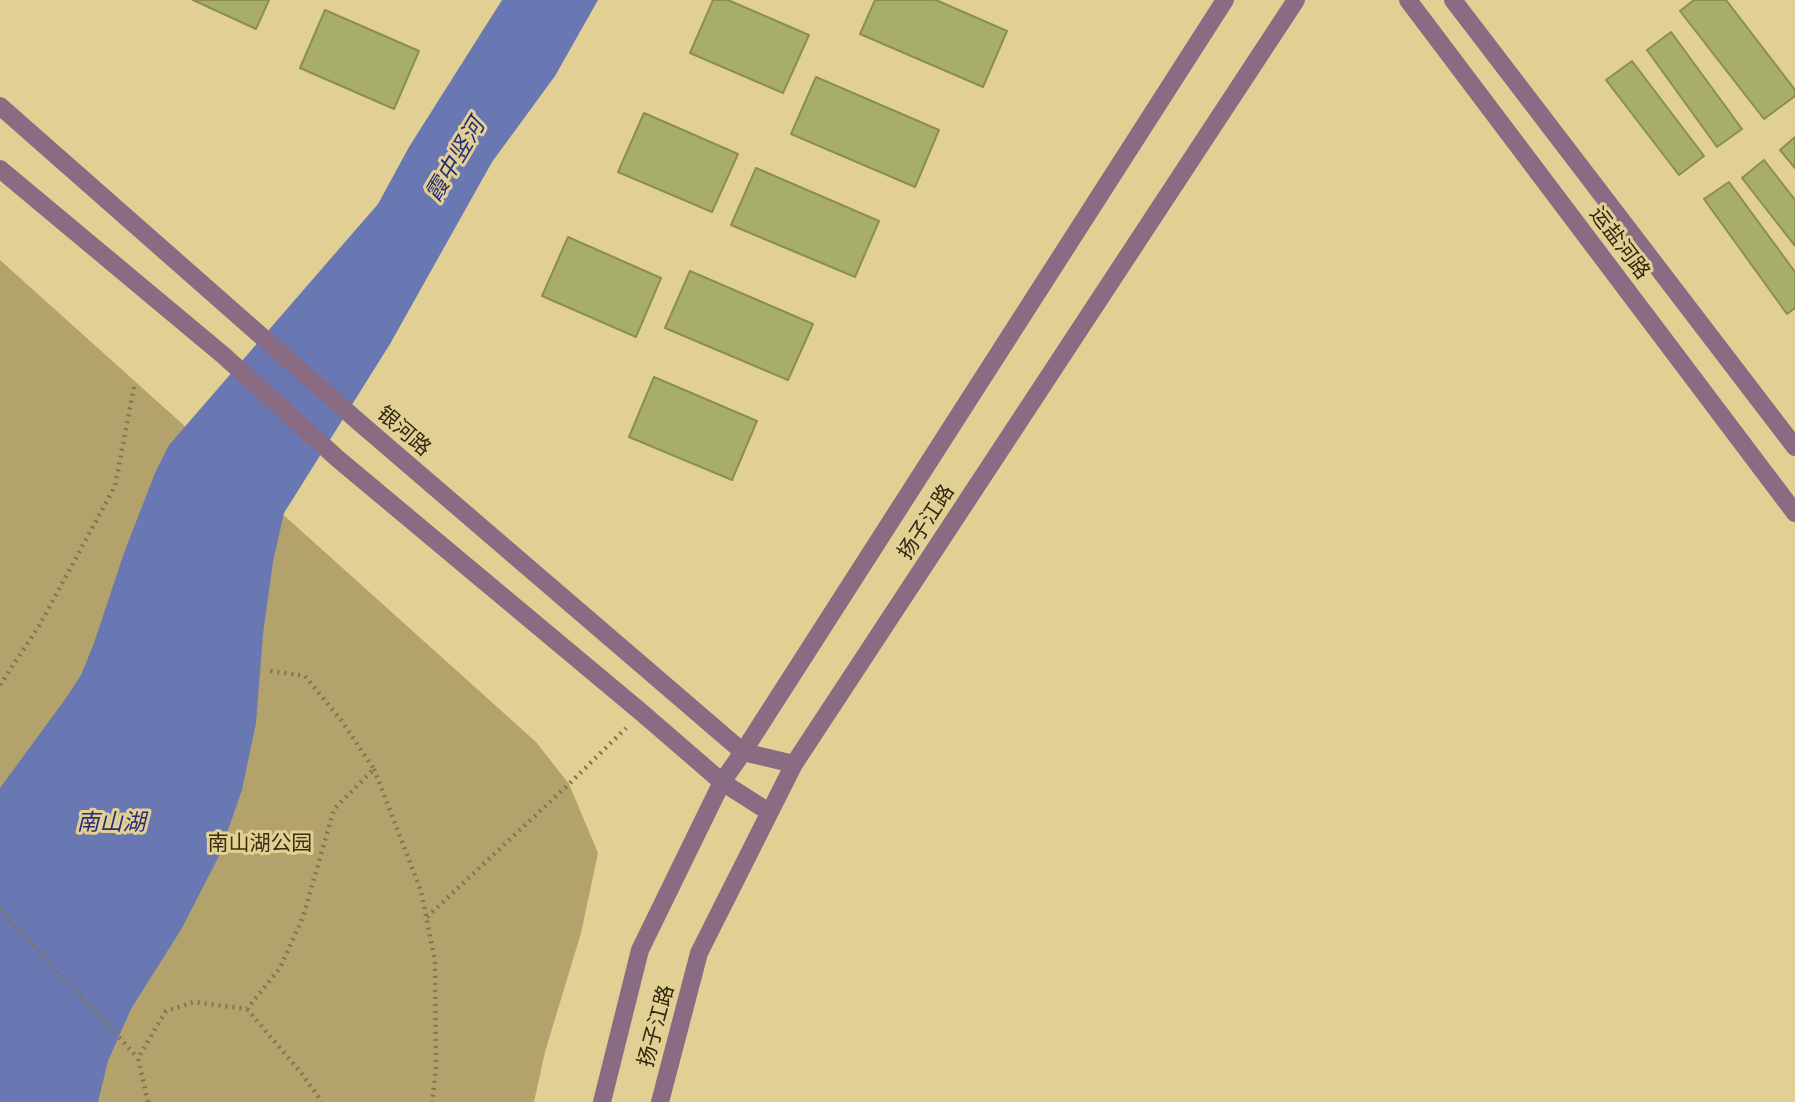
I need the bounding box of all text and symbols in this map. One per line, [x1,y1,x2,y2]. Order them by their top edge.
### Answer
water label: 霞中竖河 [419,113,491,207]
street label: 运盐河路 [1585,202,1655,284]
street label: 银河路 [372,401,436,461]
street label: 扬子江路 [893,480,959,564]
water label: 南山湖 [77,809,145,837]
park label: 南山湖公园 [208,830,312,856]
street label: 扬子江路 [633,982,679,1070]

